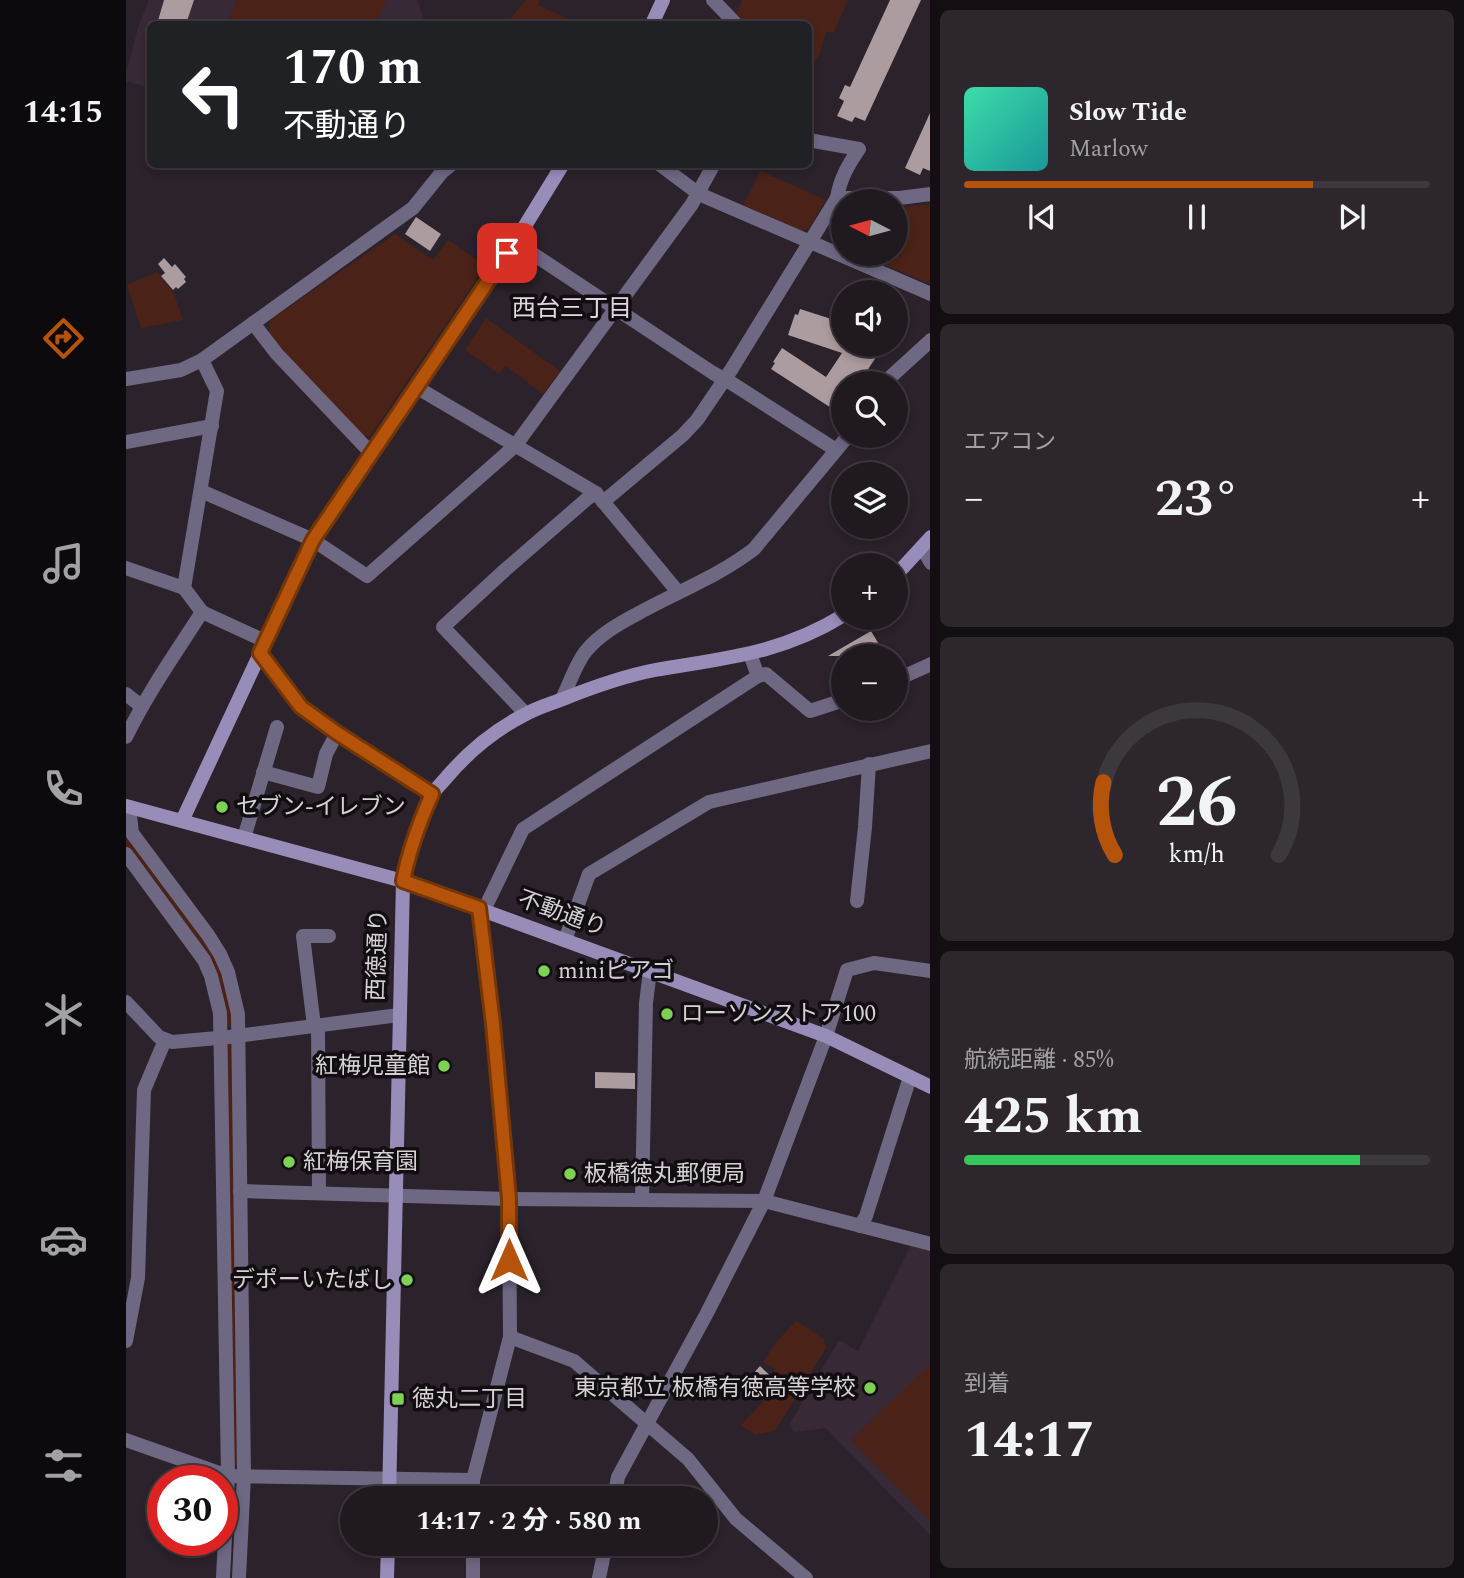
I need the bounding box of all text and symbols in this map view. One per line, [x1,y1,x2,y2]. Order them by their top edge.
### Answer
text: 170 m [283,31,422,106]
icon: left [168,49,259,140]
text: 14:15 [23,88,103,137]
text: Slow Tide [1069,92,1187,132]
text: 不動通り [283,102,411,151]
text: Marlow [1069,132,1148,167]
north arrow [831,189,908,266]
map controls [831,189,908,721]
icon: previous [1023,198,1061,236]
icon: pause [1178,198,1216,236]
icon: next [1333,198,1371,236]
pin [477,223,537,283]
icon: arrive [488,234,526,272]
button: sound [831,280,908,357]
district label: 西台三丁目 [512,291,632,327]
icon: directions [39,314,88,363]
button: search [831,371,908,448]
text: エアコン [964,425,1056,460]
text: 23° [1155,460,1239,539]
button: layers [831,462,908,539]
text: − [964,470,983,528]
text: + [1411,470,1430,528]
icon: music [39,539,88,588]
button: + [831,553,908,630]
button: − [831,644,908,721]
text: 26 [1156,748,1238,859]
icon: phone [39,764,88,813]
place label: セブン-イレブン [236,790,406,825]
marker: セブン-イレブン [214,799,230,815]
text: km/h [1169,836,1225,874]
street label: 不動通り [513,882,611,946]
street label: 西徳通り [359,908,397,1002]
place label: miniピアゴ [558,954,674,989]
marker: miniピアゴ [536,963,552,979]
icon: climate [39,990,88,1039]
place label: ローソンストア100 [681,997,876,1032]
marker: ローソンストア100 [659,1006,675,1022]
text: 航続距離 · 85% [964,1043,1114,1078]
place label: 紅梅児童館 [315,1049,430,1084]
marker: 紅梅児童館 [436,1058,452,1074]
text: 425 km [964,1077,1143,1156]
place label: 紅梅保育園 [303,1145,418,1180]
marker: 紅梅保育園 [281,1154,297,1170]
place label: 板橋徳丸郵便局 [584,1157,745,1192]
marker: 板橋徳丸郵便局 [562,1166,578,1182]
icon: car [39,1215,88,1264]
position arrow [472,1223,546,1297]
place label: デポーいたばし [232,1263,393,1298]
marker: デポーいたばし [399,1272,415,1288]
text: 到着 [964,1367,1010,1402]
place label: 東京都立 板橋有徳高等学校 [574,1371,856,1406]
marker: 東京都立 板橋有徳高等学校 [862,1380,878,1396]
place label: 徳丸二丁目 [412,1382,527,1417]
marker: 徳丸二丁目 [390,1391,406,1407]
text: 14:17 [964,1401,1095,1480]
icon: filters [39,1441,88,1490]
speed limit sign: 30 [147,1465,238,1556]
text: 14:17 · 2 分 · 580 m [416,1501,642,1541]

